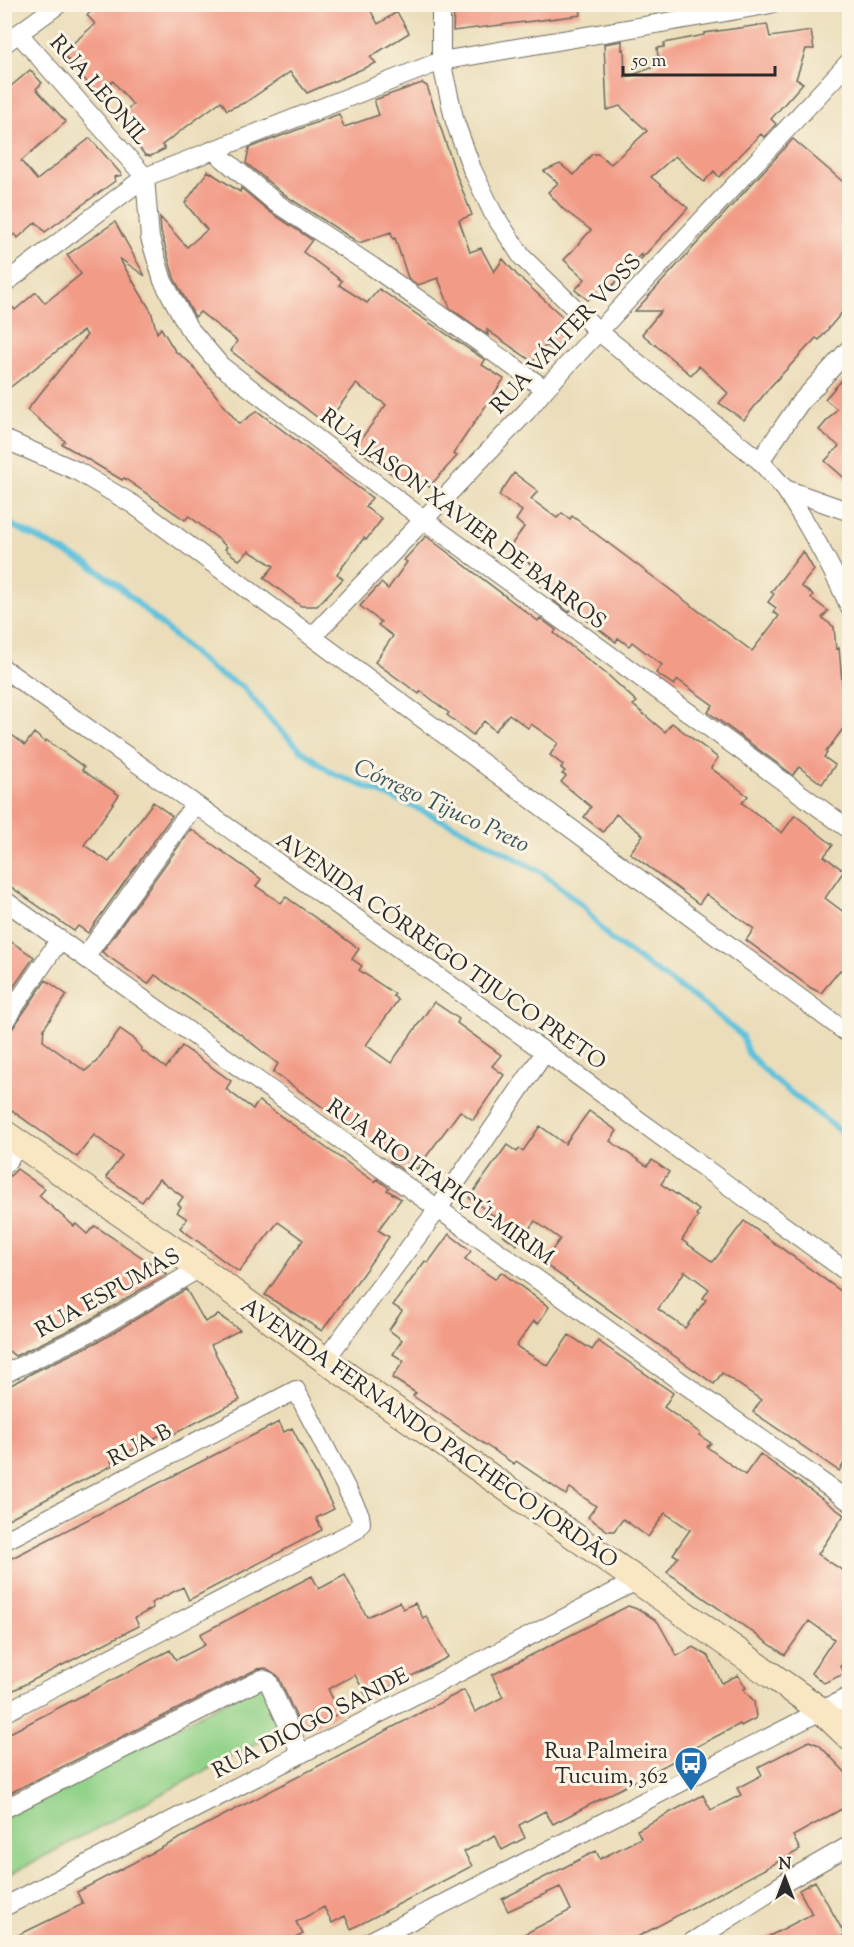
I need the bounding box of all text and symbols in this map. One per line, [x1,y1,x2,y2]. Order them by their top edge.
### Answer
street label: RUA LEONIL [41,29,155,153]
scale bar [623,39,774,77]
text: 50 m [631,49,667,75]
street label: RUA VÁLTER VOSS [484,247,650,422]
street label: RUA JASON XAVIER DE BARROS [313,402,612,639]
water label: Córrego Tijuco Preto [348,751,535,863]
street label: AVENIDA CÓRREGO TIJUCO PRETO [269,825,612,1079]
street label: RUA RIO ITAPIÇÚ-MIRIM [319,1092,560,1274]
street label: RUA ESPUMAS [30,1242,187,1348]
street label: AVENIDA FERNANDO PACHECO JORDÃO [233,1290,624,1578]
street label: RUA B [103,1417,178,1476]
street label: RUA DIOGO SANDE [207,1661,415,1788]
place label: Rua Palmeira Tucuim, 362 [544,1737,668,1794]
bus stop icon: Rua Palmeira Tucuim, 362 [673,1745,709,1792]
north arrow [755,1848,815,1908]
text: N [779,1854,792,1877]

